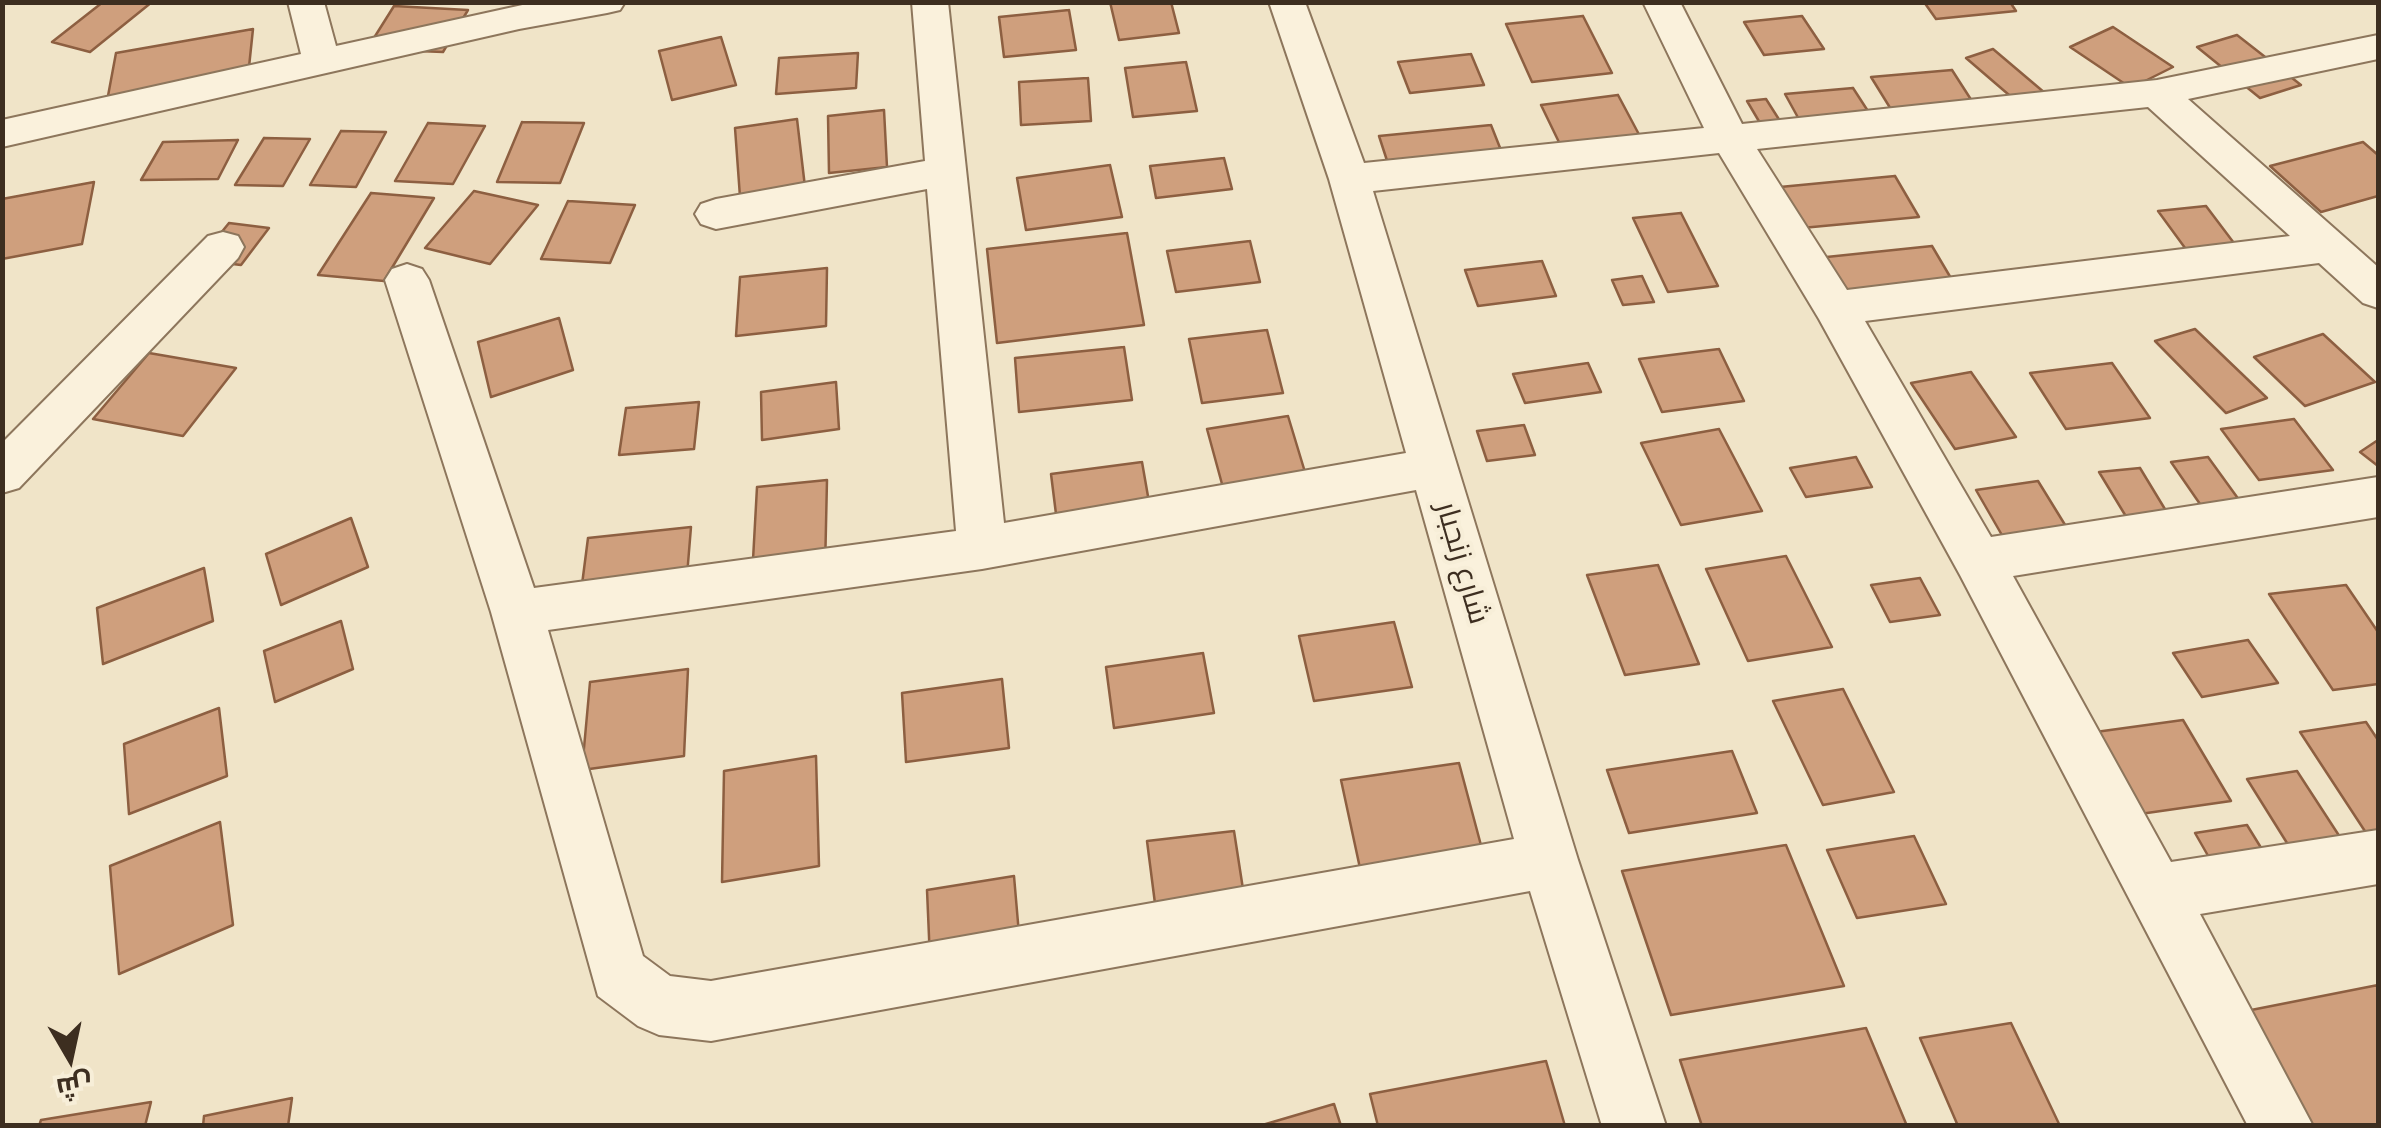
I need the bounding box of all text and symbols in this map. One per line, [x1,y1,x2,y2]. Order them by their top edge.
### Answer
street label: شارع زنجبار [1427,498,1497,628]
north arrow [20,1008,120,1108]
text: ش [54,1066,95,1109]

